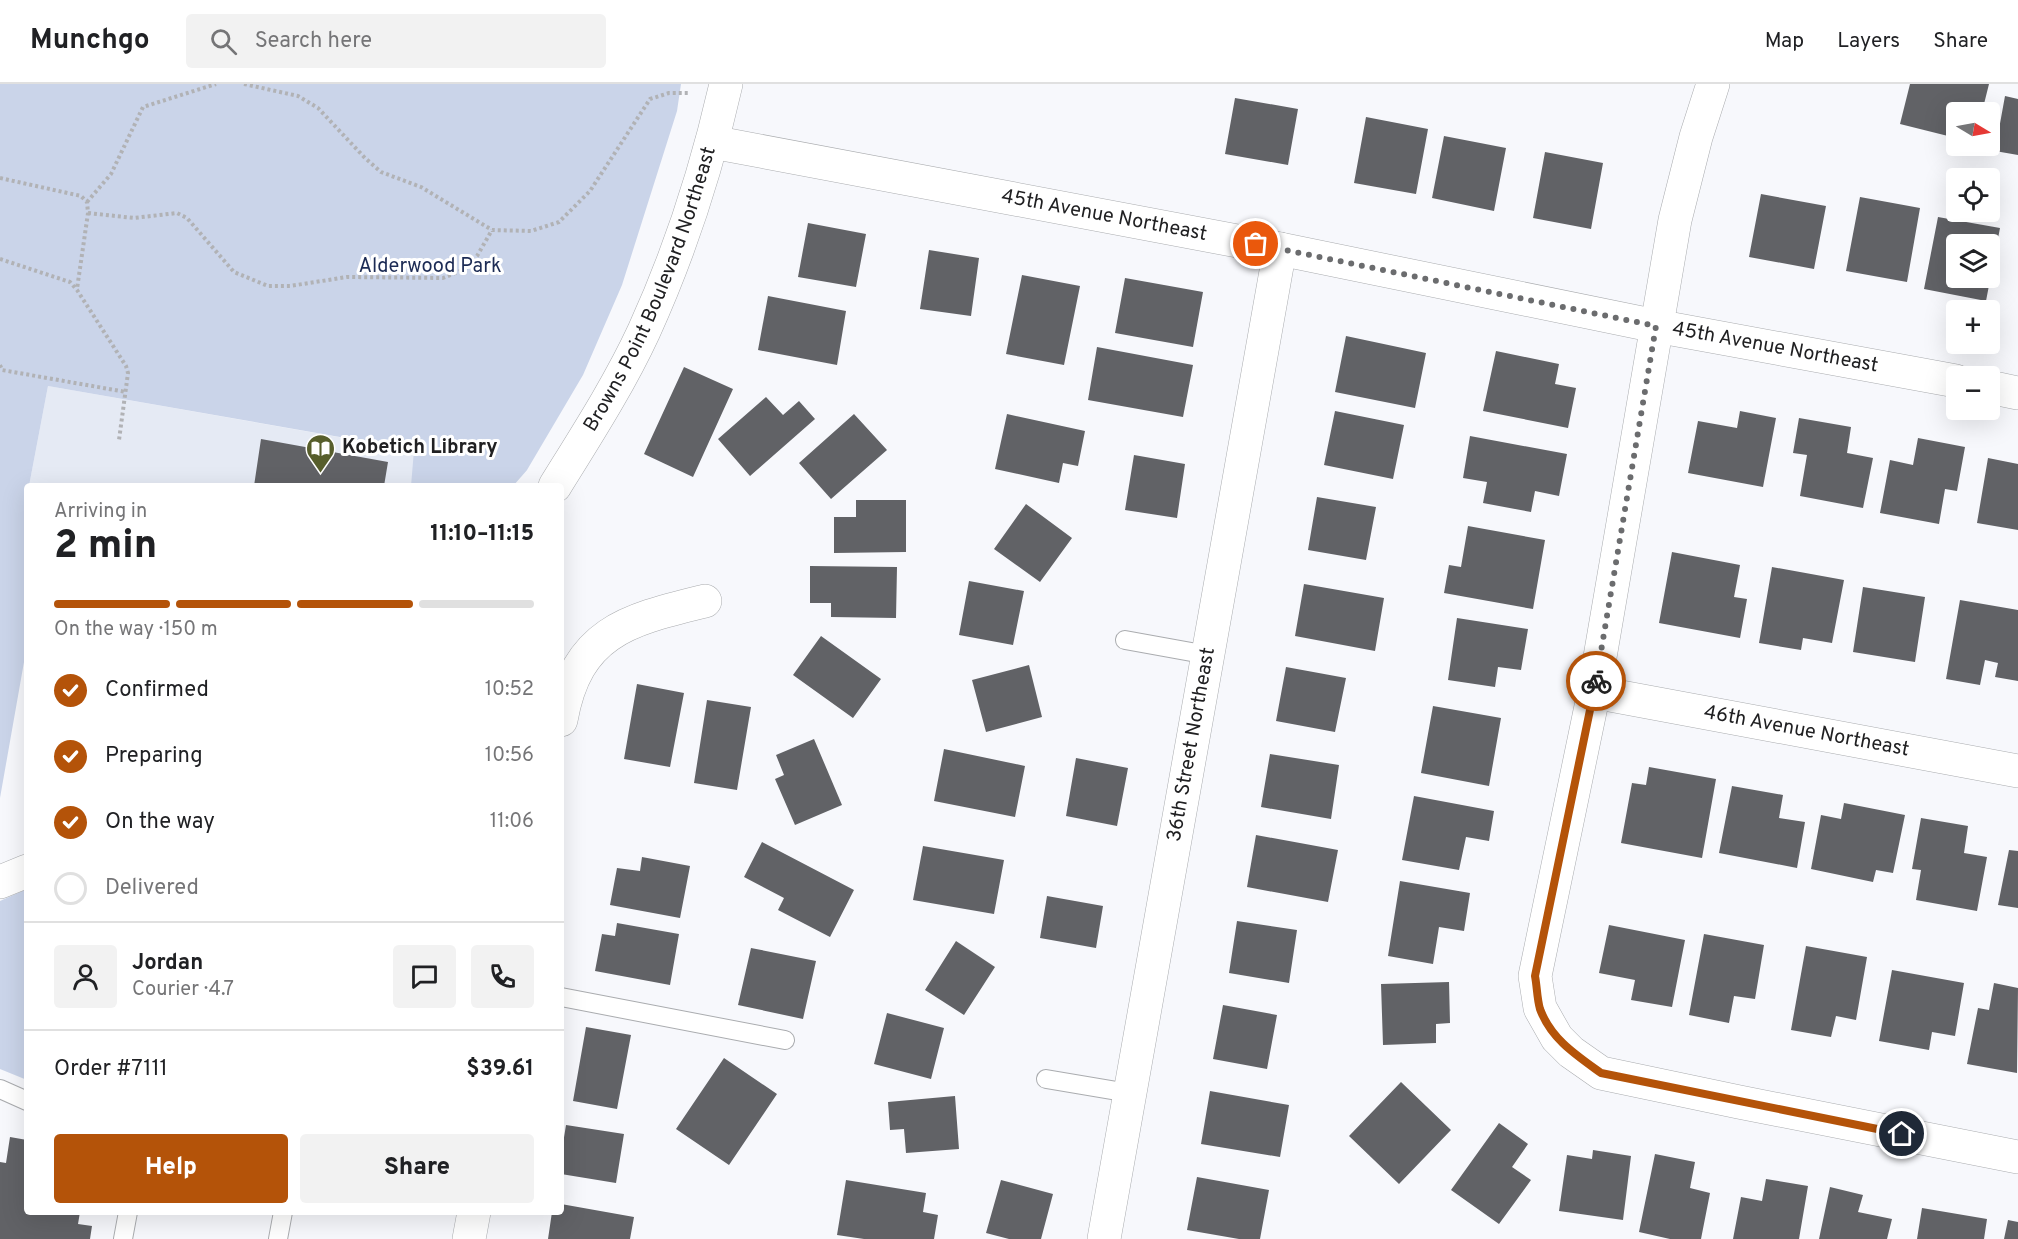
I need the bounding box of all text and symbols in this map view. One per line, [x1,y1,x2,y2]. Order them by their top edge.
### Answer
search box [186,14,606,68]
text: Munchgo [30,23,150,59]
icon: search [207,25,240,58]
text: Search here [255,28,372,55]
text: Map [1765,28,1804,55]
text: Layers [1837,28,1900,55]
text: Share [1933,28,1988,55]
north arrow [1946,102,2000,156]
map controls [1946,102,2000,420]
street label: Browns Point Boulevard Northeast [578,144,723,437]
button: locate [1946,168,2000,222]
street label: 45th Avenue Northeast [999,184,1209,248]
pin [1230,218,1281,269]
icon: bag [1239,227,1272,260]
button: layers [1946,234,2000,288]
park label: Alderwood Park [358,254,502,280]
button: + [1946,300,2000,354]
street label: 45th Avenue Northeast [1670,316,1880,379]
button: − [1946,366,2000,420]
library icon: Kobetich Library [305,432,337,474]
place label: Kobetich Library [342,435,498,461]
text: Arriving in [54,499,147,525]
text: 11:10–11:15 [430,521,534,548]
text: 2 min [54,523,157,572]
text: On the way · 150 m [54,617,218,643]
street label: 36th Street Northeast [1162,646,1222,844]
courier [1566,651,1626,711]
icon: bike [1580,665,1613,698]
icon: check [54,674,87,707]
text: Confirmed [105,677,209,704]
text: 10:52 [485,677,534,703]
street label: 46th Avenue Northeast [1702,700,1911,763]
icon: check [54,740,87,773]
text: Preparing [105,743,203,770]
text: 10:56 [485,743,534,769]
icon: check [54,806,87,839]
text: On the way [105,809,215,836]
text: 11:06 [490,809,534,835]
text: Delivered [105,875,199,902]
button: person [54,945,117,1008]
button: chat [393,945,456,1008]
button: phone [471,945,534,1008]
text: Jordan [132,950,203,977]
text: Courier · 4.7 [132,977,234,1003]
text: Order #7111 [54,1056,168,1083]
text: $39.61 [466,1056,534,1083]
pin [1876,1108,1927,1159]
icon: home [1885,1117,1918,1150]
button: Help [54,1134,288,1203]
button: Share [300,1134,534,1203]

